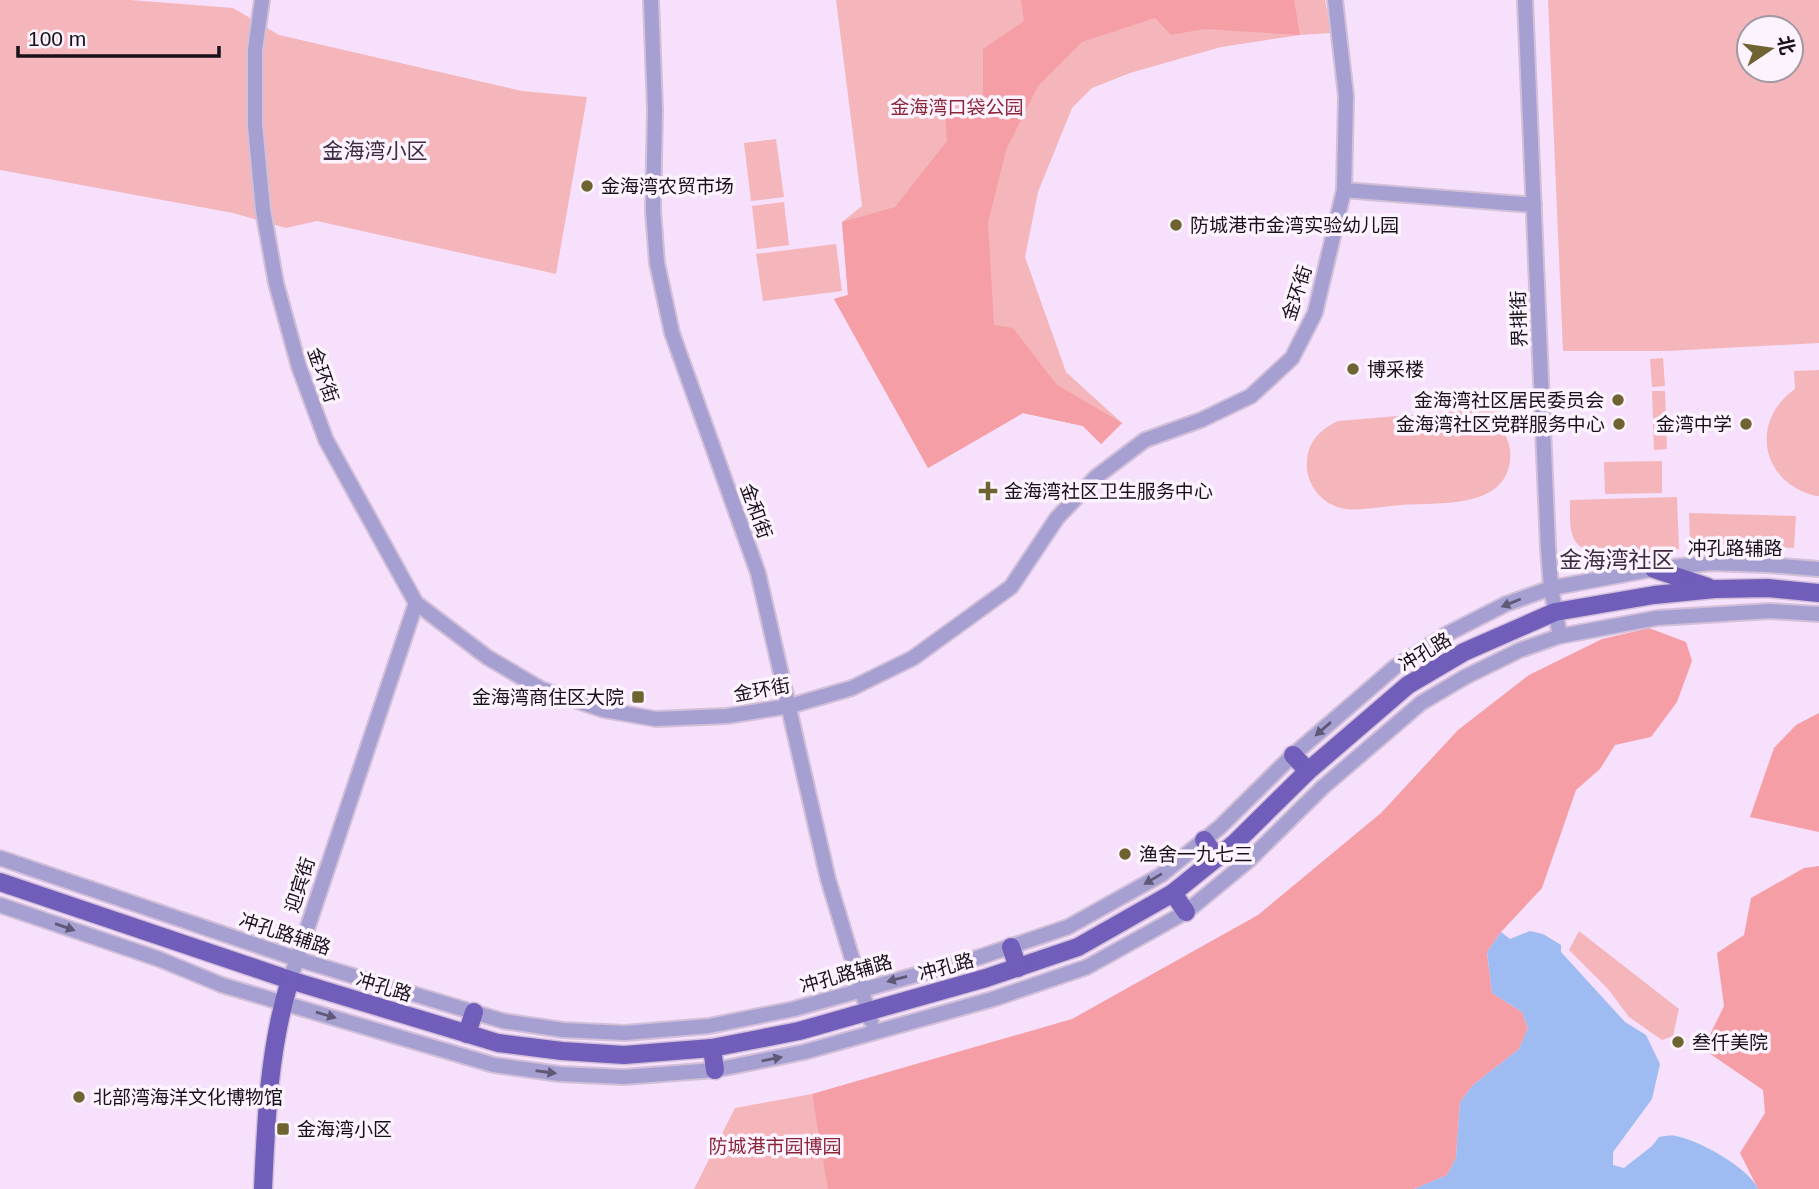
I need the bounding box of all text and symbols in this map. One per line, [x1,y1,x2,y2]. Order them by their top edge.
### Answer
scale bar [18,14,219,58]
north arrow [1735,14,1805,84]
text: 100 m [28,27,86,50]
text: 北 [1774,34,1798,57]
park label: 金海湾口袋公园 [890,97,1024,118]
district label: 金海湾小区 [323,139,428,162]
place label: 金海湾农贸市场 [601,176,734,197]
marker: 金海湾农贸市场 [579,178,595,194]
place label: 防城港市金湾实验幼儿园 [1190,215,1399,236]
marker: 防城港市金湾实验幼儿园 [1168,217,1184,233]
street label: 金环街 [1278,263,1316,323]
street label: 界排街 [1508,290,1530,348]
street label: 金环街 [304,345,342,405]
place label: 博采楼 [1367,359,1424,380]
marker: 博采楼 [1345,361,1361,377]
place label: 金海湾社区居民委员会 [1414,390,1604,411]
marker: 金海湾社区居民委员会 [1610,392,1626,408]
place label: 金海湾社区党群服务中心 [1396,414,1605,435]
place label: 金湾中学 [1656,414,1732,435]
marker: 金海湾社区党群服务中心 [1611,416,1627,432]
marker: 金湾中学 [1738,416,1754,432]
street label: 金和街 [736,481,776,541]
marker: 金海湾社区卫生服务中心 [978,481,998,501]
place label: 金海湾社区卫生服务中心 [1004,481,1213,502]
street label: 冲孔路辅路 [1687,538,1783,559]
district label: 金海湾社区 [1560,547,1675,573]
one-way arrow [1500,598,1521,609]
street label: 冲孔路 [1395,628,1455,676]
street label: 金环街 [732,675,792,705]
place label: 金海湾商住区大院 [472,687,624,708]
marker: 金海湾商住区大院 [630,689,646,705]
one-way arrow [1314,721,1332,737]
place label: 渔舍一九七三 [1139,844,1253,865]
marker: 渔舍一九七三 [1117,846,1133,862]
street label: 迎宾街 [281,855,319,915]
one-way arrow [1143,873,1162,885]
street label: 冲孔路辅路 [237,909,333,959]
one-way arrow [54,922,75,933]
street label: 冲孔路 [916,949,976,985]
street label: 冲孔路辅路 [797,951,895,997]
street label: 冲孔路 [354,969,414,1005]
one-way arrow [886,974,908,985]
one-way arrow [316,1010,337,1020]
place label: 叁仟美院 [1692,1032,1768,1053]
marker: 叁仟美院 [1670,1034,1686,1050]
one-way arrow [761,1053,783,1064]
one-way arrow [535,1067,557,1078]
place label: 北部湾海洋文化博物馆 [93,1087,283,1108]
marker: 北部湾海洋文化博物馆 [71,1089,87,1105]
place label: 金海湾小区 [297,1119,392,1140]
marker: 金海湾小区 [275,1121,291,1137]
park label: 防城港市园博园 [708,1136,842,1157]

